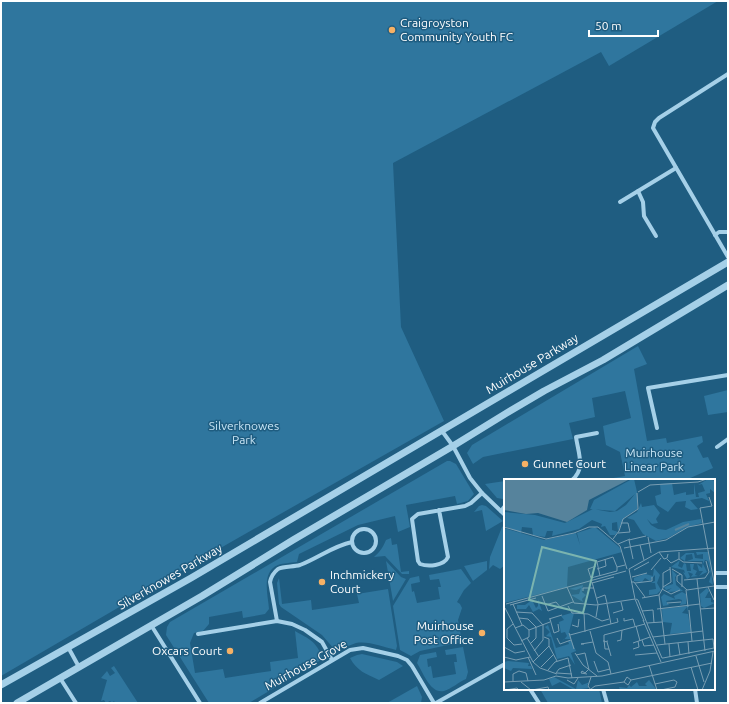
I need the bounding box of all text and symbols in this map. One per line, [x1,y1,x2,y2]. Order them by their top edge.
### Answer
scale bar [589,12,658,38]
place label: Craigroyston Community Youth FC [400,16,514,43]
text: 50 m [595,19,622,32]
marker: Craigroyston Community Youth FC [387,25,397,35]
street label: Muirhouse Parkway [483,331,580,396]
park label: Silverknowes Park [209,419,279,446]
park label: Muirhouse Linear Park [624,446,684,473]
place label: Gunnet Court [533,457,606,470]
marker: Gunnet Court [520,459,530,469]
inset map [504,479,715,690]
street label: Silverknowes Parkway [115,541,224,612]
place label: Inchmickery Court [330,568,395,595]
marker: Inchmickery Court [317,577,327,587]
place label: Muirhouse Post Office [414,619,474,646]
marker: Muirhouse Post Office [477,628,487,638]
street label: Muirhouse Grove [262,637,349,693]
place label: Oxcars Court [152,644,222,657]
marker: Oxcars Court [225,646,235,656]

